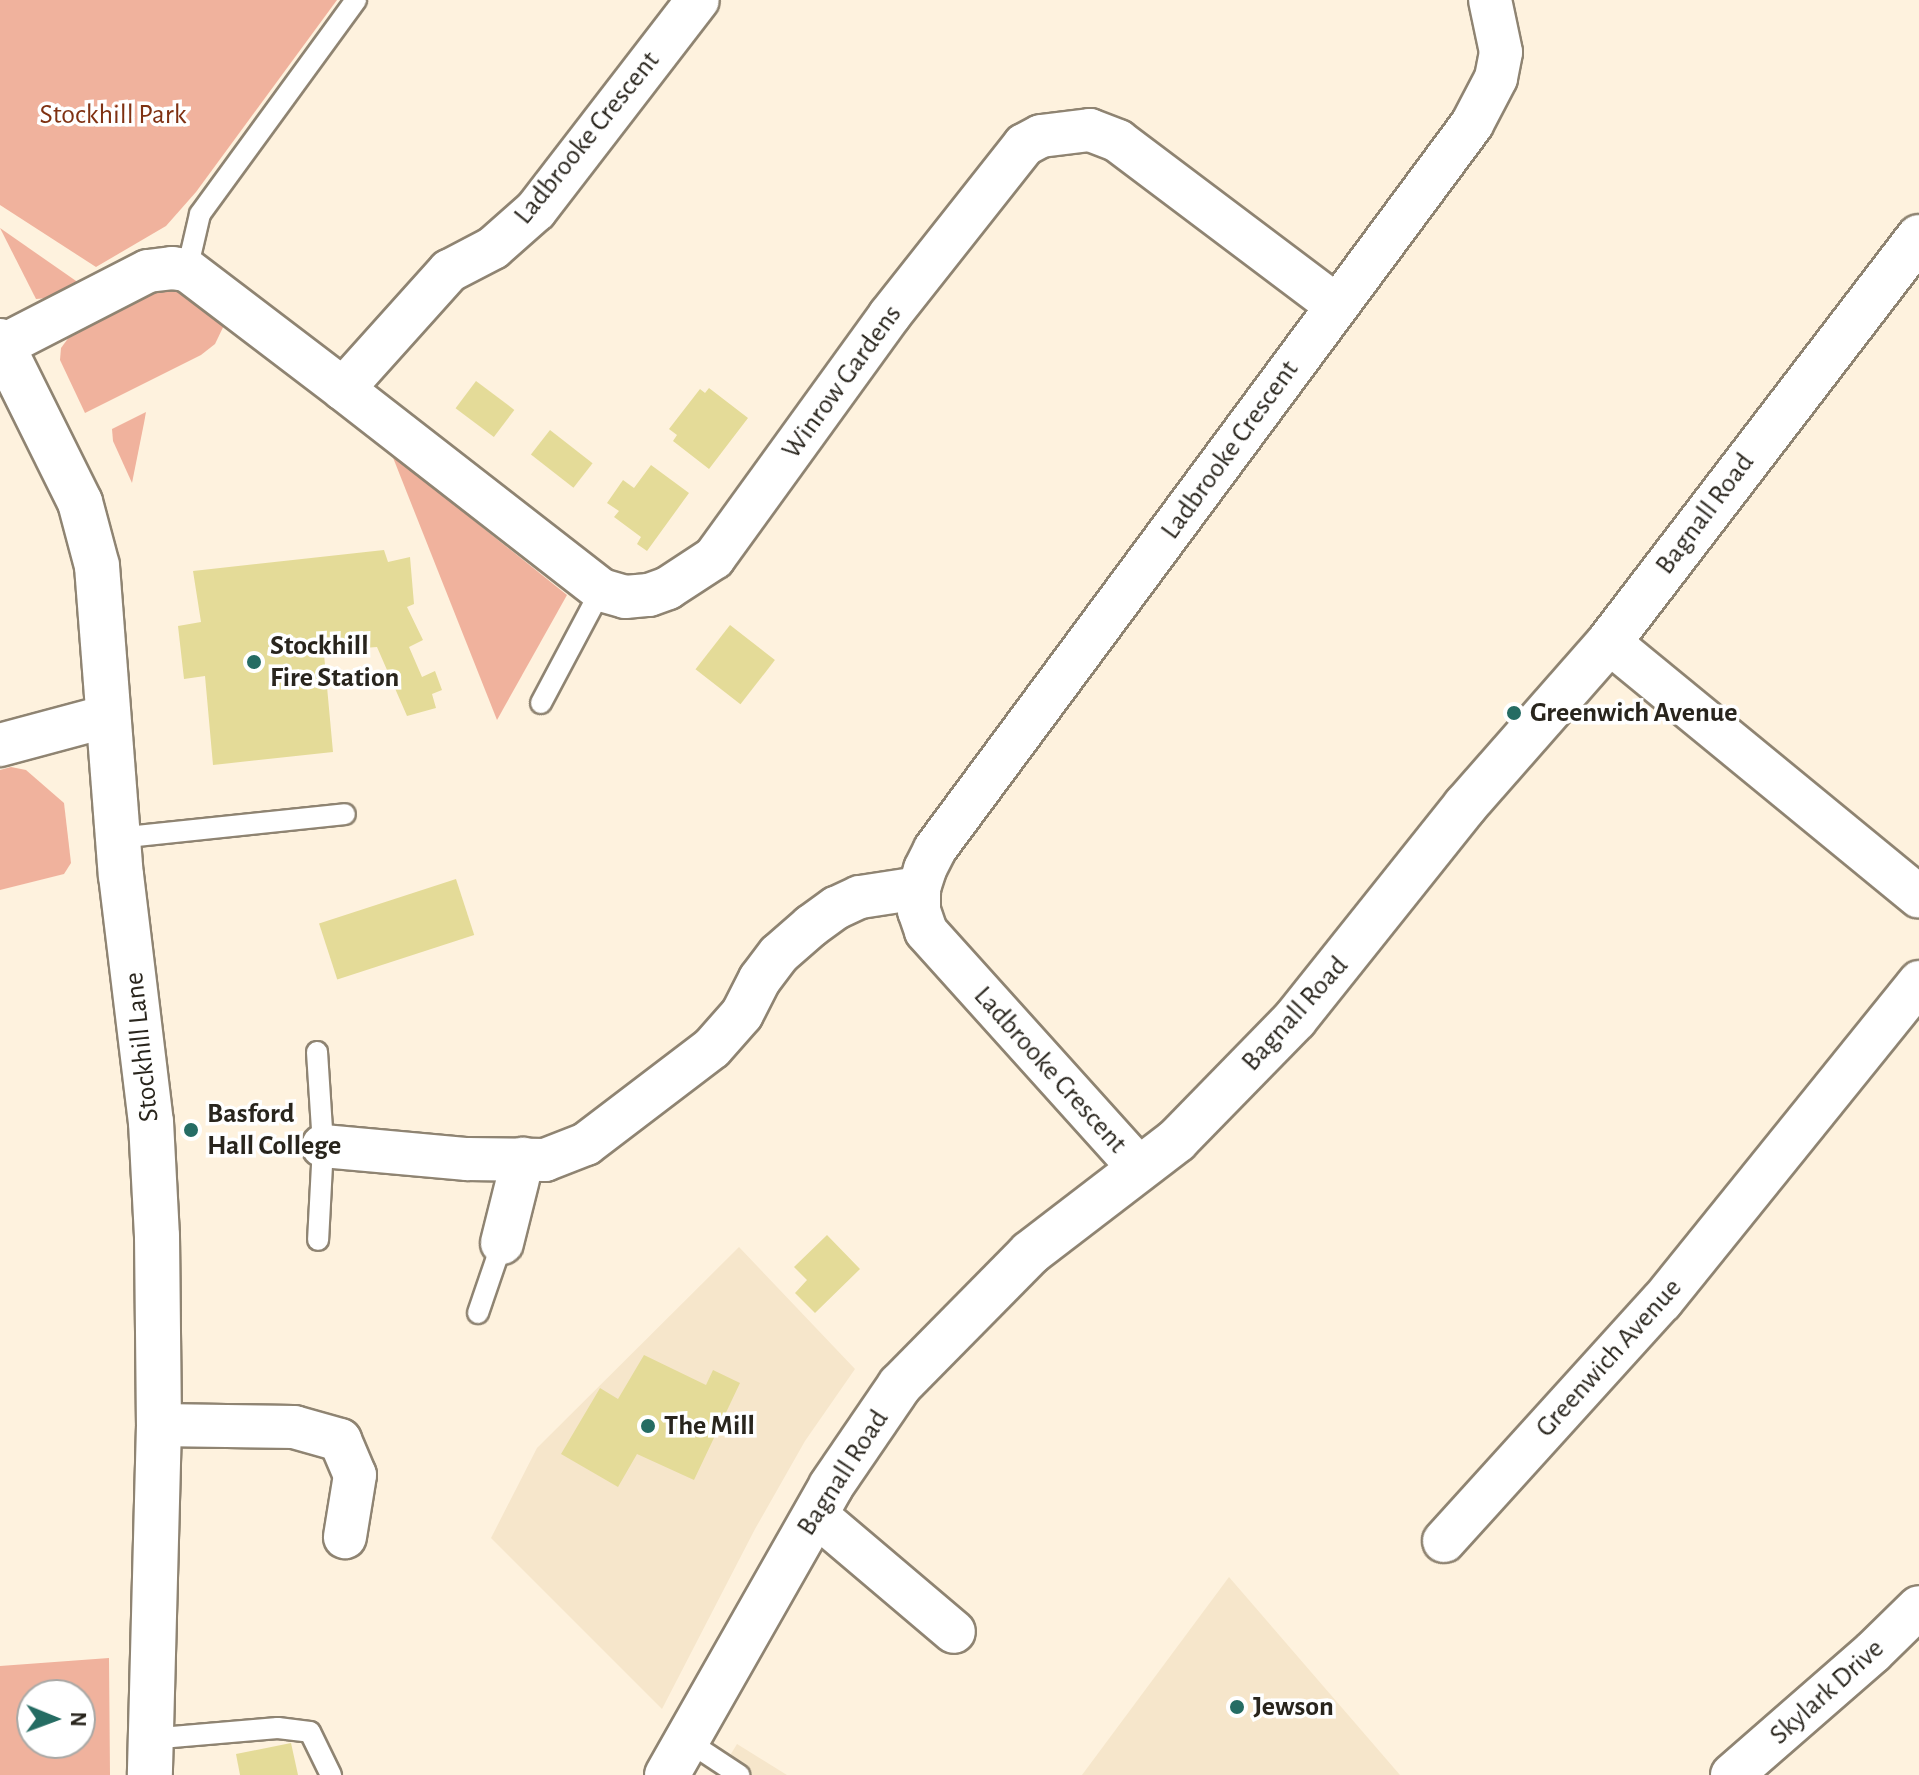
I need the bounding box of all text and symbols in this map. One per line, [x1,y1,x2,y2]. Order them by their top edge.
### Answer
street label: Ladbrooke Crescent [507,45,667,231]
park label: Stockhill Park [39,98,187,132]
street label: Winrow Gardens [775,298,909,466]
street label: Ladbrooke Crescent [1154,354,1306,546]
street label: Bagnall Road [1649,447,1761,581]
place label: Stockhill Fire Station [270,629,399,695]
marker: Stockhill Fire Station [245,653,263,671]
place label: Greenwich Avenue [1530,696,1738,730]
marker: Greenwich Avenue [1505,704,1523,722]
street label: Bagnall Road [1235,950,1355,1078]
street label: Stockhill Lane [117,970,167,1124]
street label: Ladbrooke Crescent [966,980,1134,1160]
place label: Basford Hall College [207,1097,341,1163]
marker: Basford Hall College [182,1121,200,1139]
street label: Greenwich Avenue [1529,1272,1689,1444]
street label: Bagnall Road [790,1404,896,1542]
place label: The Mill [664,1409,755,1443]
marker: The Mill [639,1417,657,1435]
street label: Skylark Drive [1763,1632,1891,1752]
north arrow [16,1679,96,1759]
place label: Jewson [1253,1690,1334,1724]
marker: Jewson [1228,1698,1246,1716]
text: N [67,1712,89,1727]

